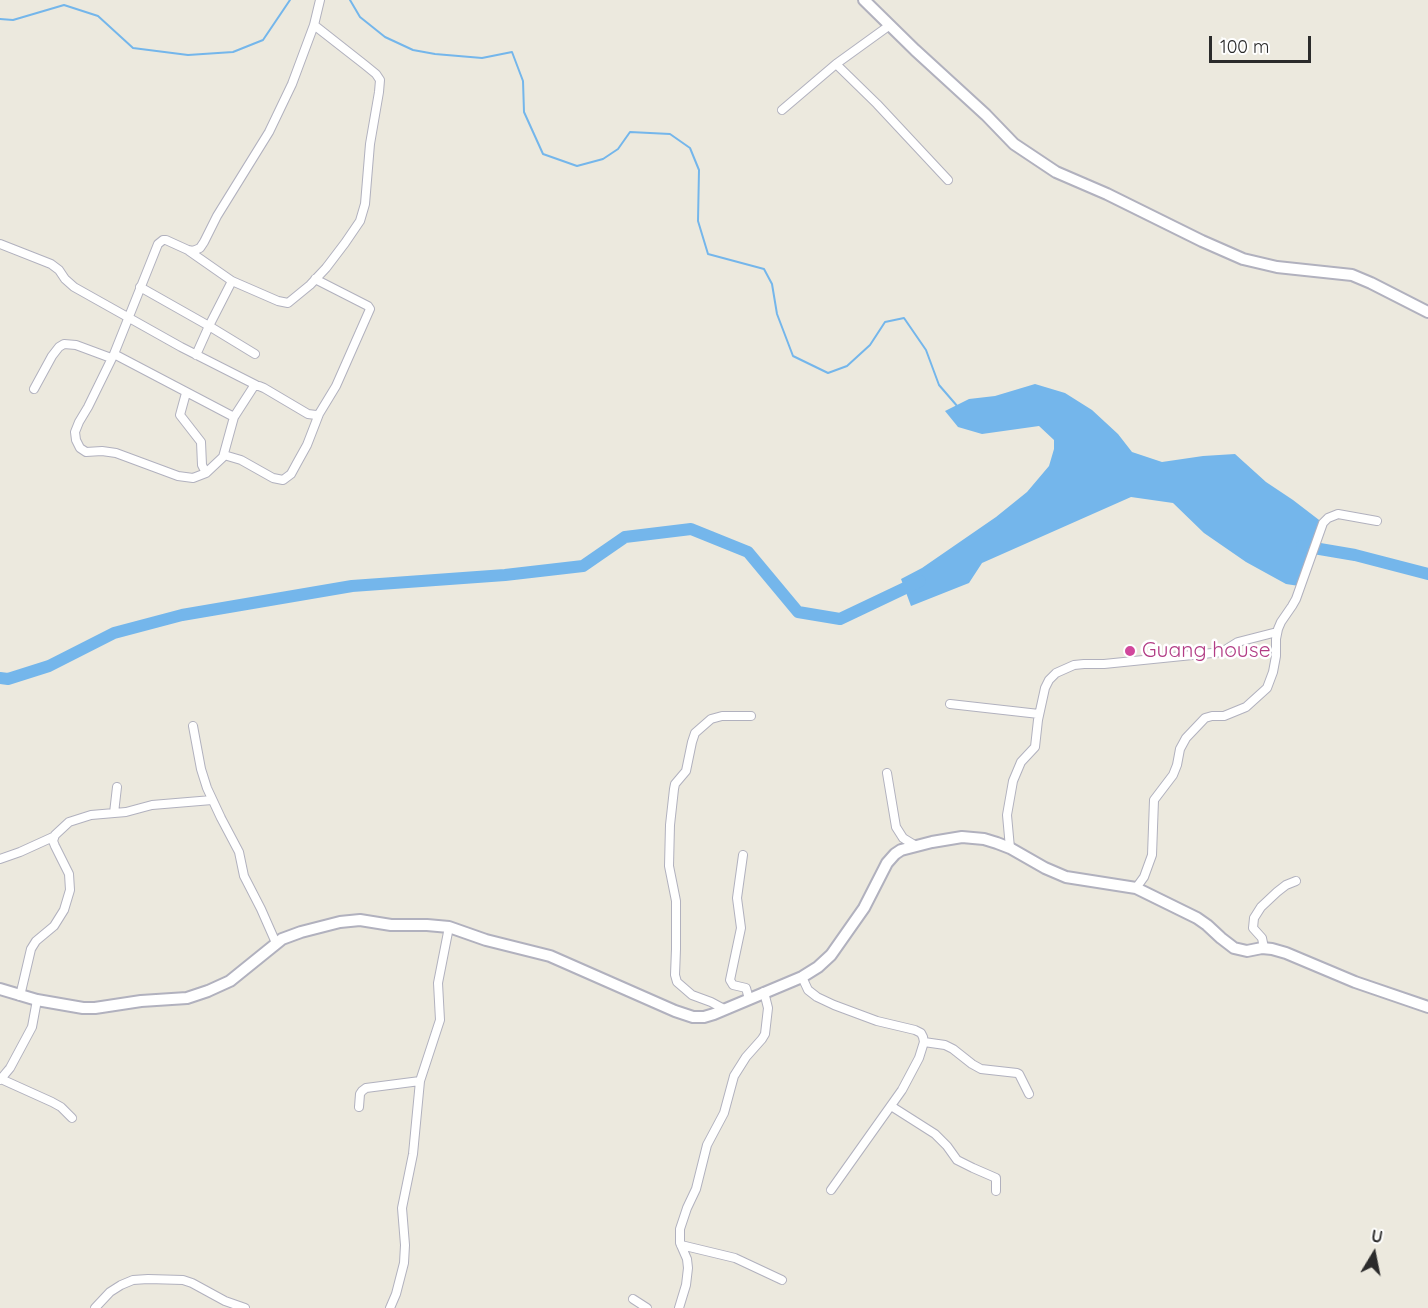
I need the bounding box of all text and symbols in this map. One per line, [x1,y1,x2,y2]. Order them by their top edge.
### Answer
scale bar [1212,24,1314,62]
text: 100 m [1220,35,1269,58]
place label: Guang house [1142,638,1271,664]
marker: Guang house [1123,644,1137,658]
north arrow [1344,1224,1404,1284]
text: U [1370,1225,1384,1247]

